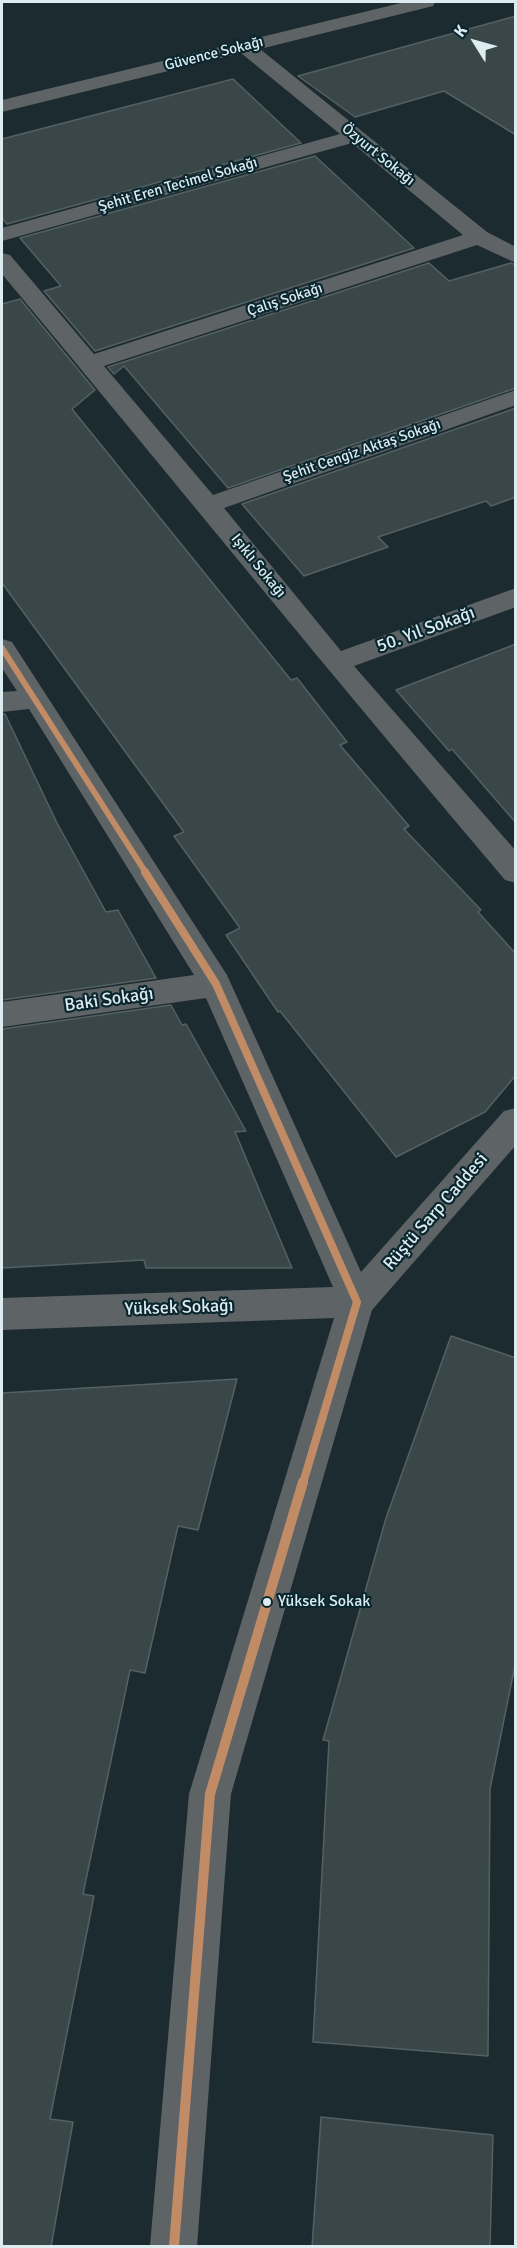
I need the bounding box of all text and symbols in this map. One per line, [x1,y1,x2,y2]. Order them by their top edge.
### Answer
north arrow [445,12,505,72]
text: K [450,21,472,41]
street label: Güvence Sokağı [163,33,265,75]
street label: Özyurt Sokağı [338,120,418,190]
street label: Şehit Eren Tecimel Sokağı [96,154,260,216]
street label: Çalış Sokağı [245,279,325,321]
street label: Şehit Cengiz Aktaş Sokağı [281,416,443,486]
street label: Işıklı Sokağı [227,530,289,602]
street label: 50. Yıl Sokağı [374,602,478,658]
street label: Baki Sokağı [63,983,155,1017]
street label: Rüştü Sarp Caddesi [379,1149,493,1275]
street label: Yüksek Sokağı [124,1295,234,1321]
place label: Yüksek Sokak [278,1592,370,1612]
marker: Yüksek Sokak [261,1596,273,1608]

